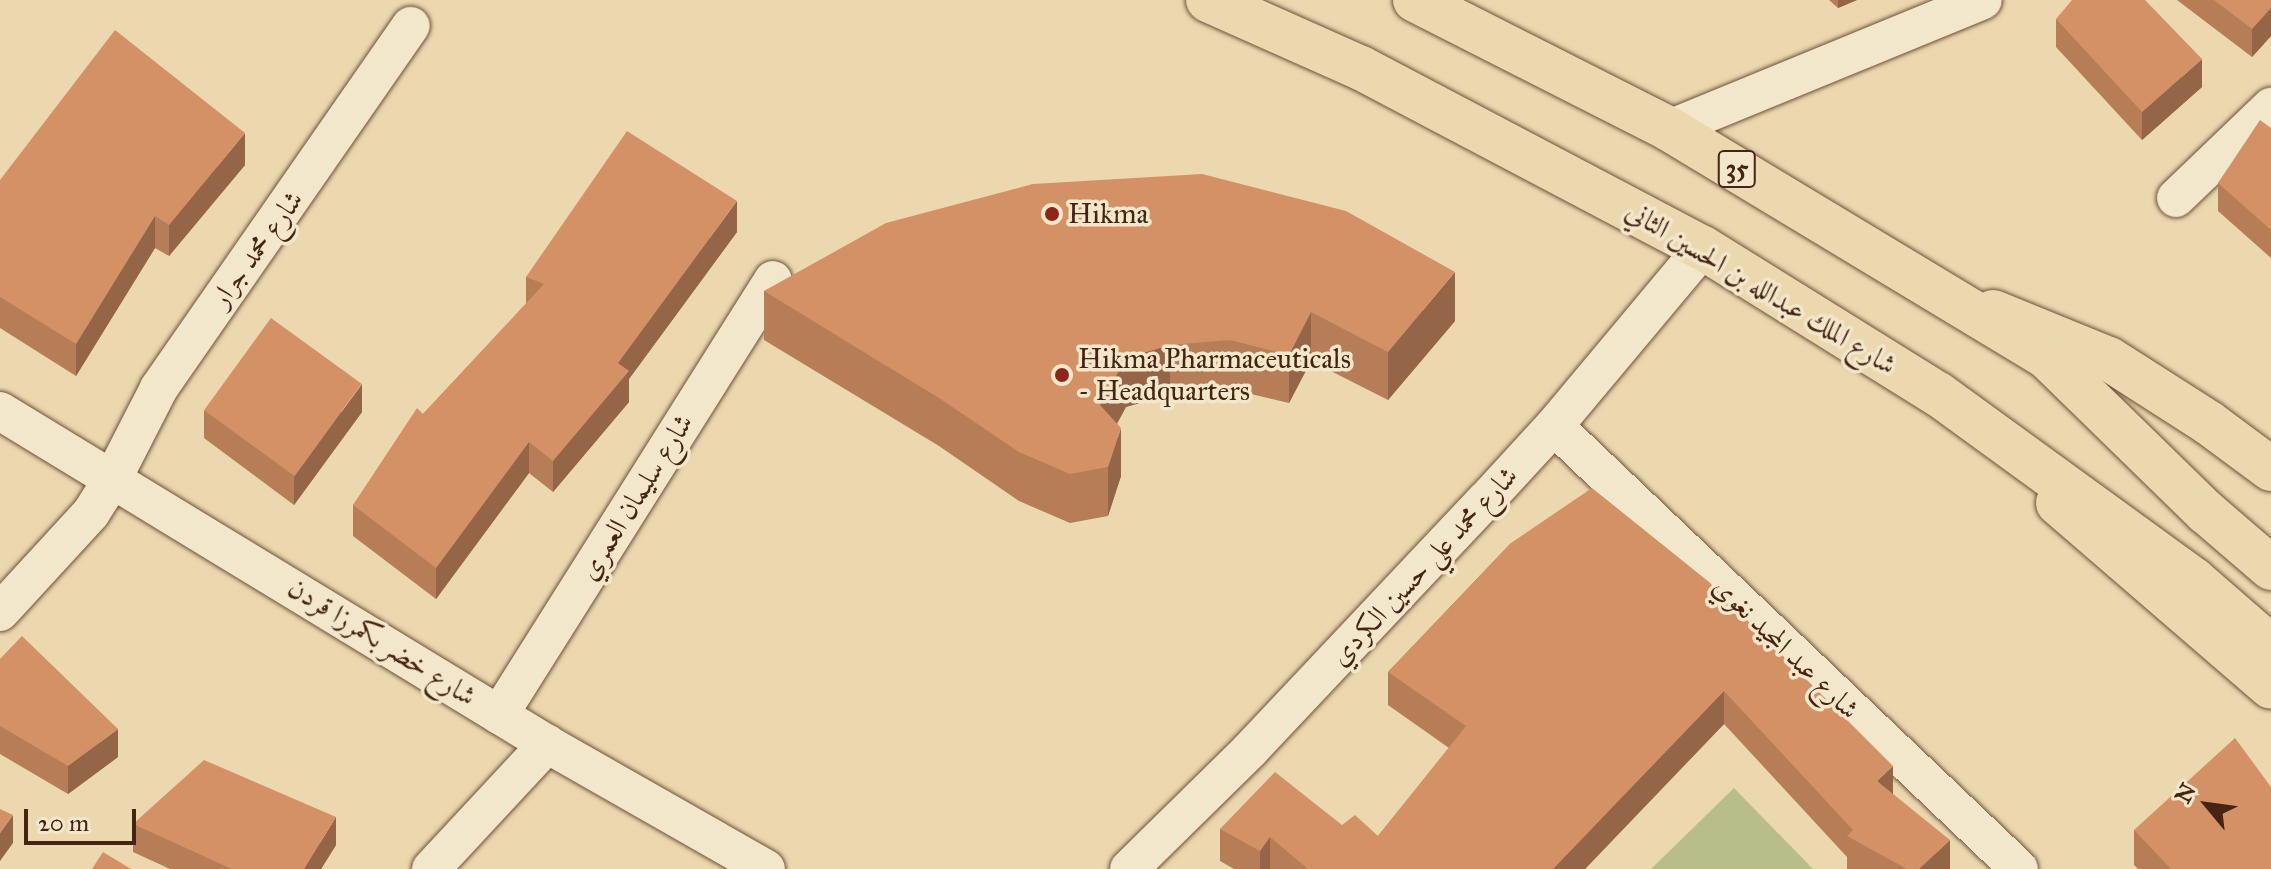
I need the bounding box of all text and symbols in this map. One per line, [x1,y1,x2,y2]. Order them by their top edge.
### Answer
road number: 35 [1717,147,1757,191]
street label: شارع محمد جرار [203,184,311,314]
street label: شارع الملك عبدالله بن الحسين الثاني [1620,194,1902,382]
place label: Hikma [1068,197,1148,231]
marker: Hikma [1043,205,1061,223]
place label: Hikma Pharmaceuticals - Headquarters [1078,342,1351,408]
marker: Hikma Pharmaceuticals - Headquarters [1053,366,1071,384]
street label: شارع سليمان العمري [572,408,700,586]
street label: شارع محمد علي حسين الكردي [1323,459,1525,673]
street label: شارع عبد المجيد نغوي [1706,570,1866,726]
street label: شارع خضر بكمرزا قردن [282,571,482,713]
north arrow [2167,765,2247,845]
text: N [2169,778,2202,808]
scale bar [28,793,140,843]
text: 20 m [38,808,89,838]

